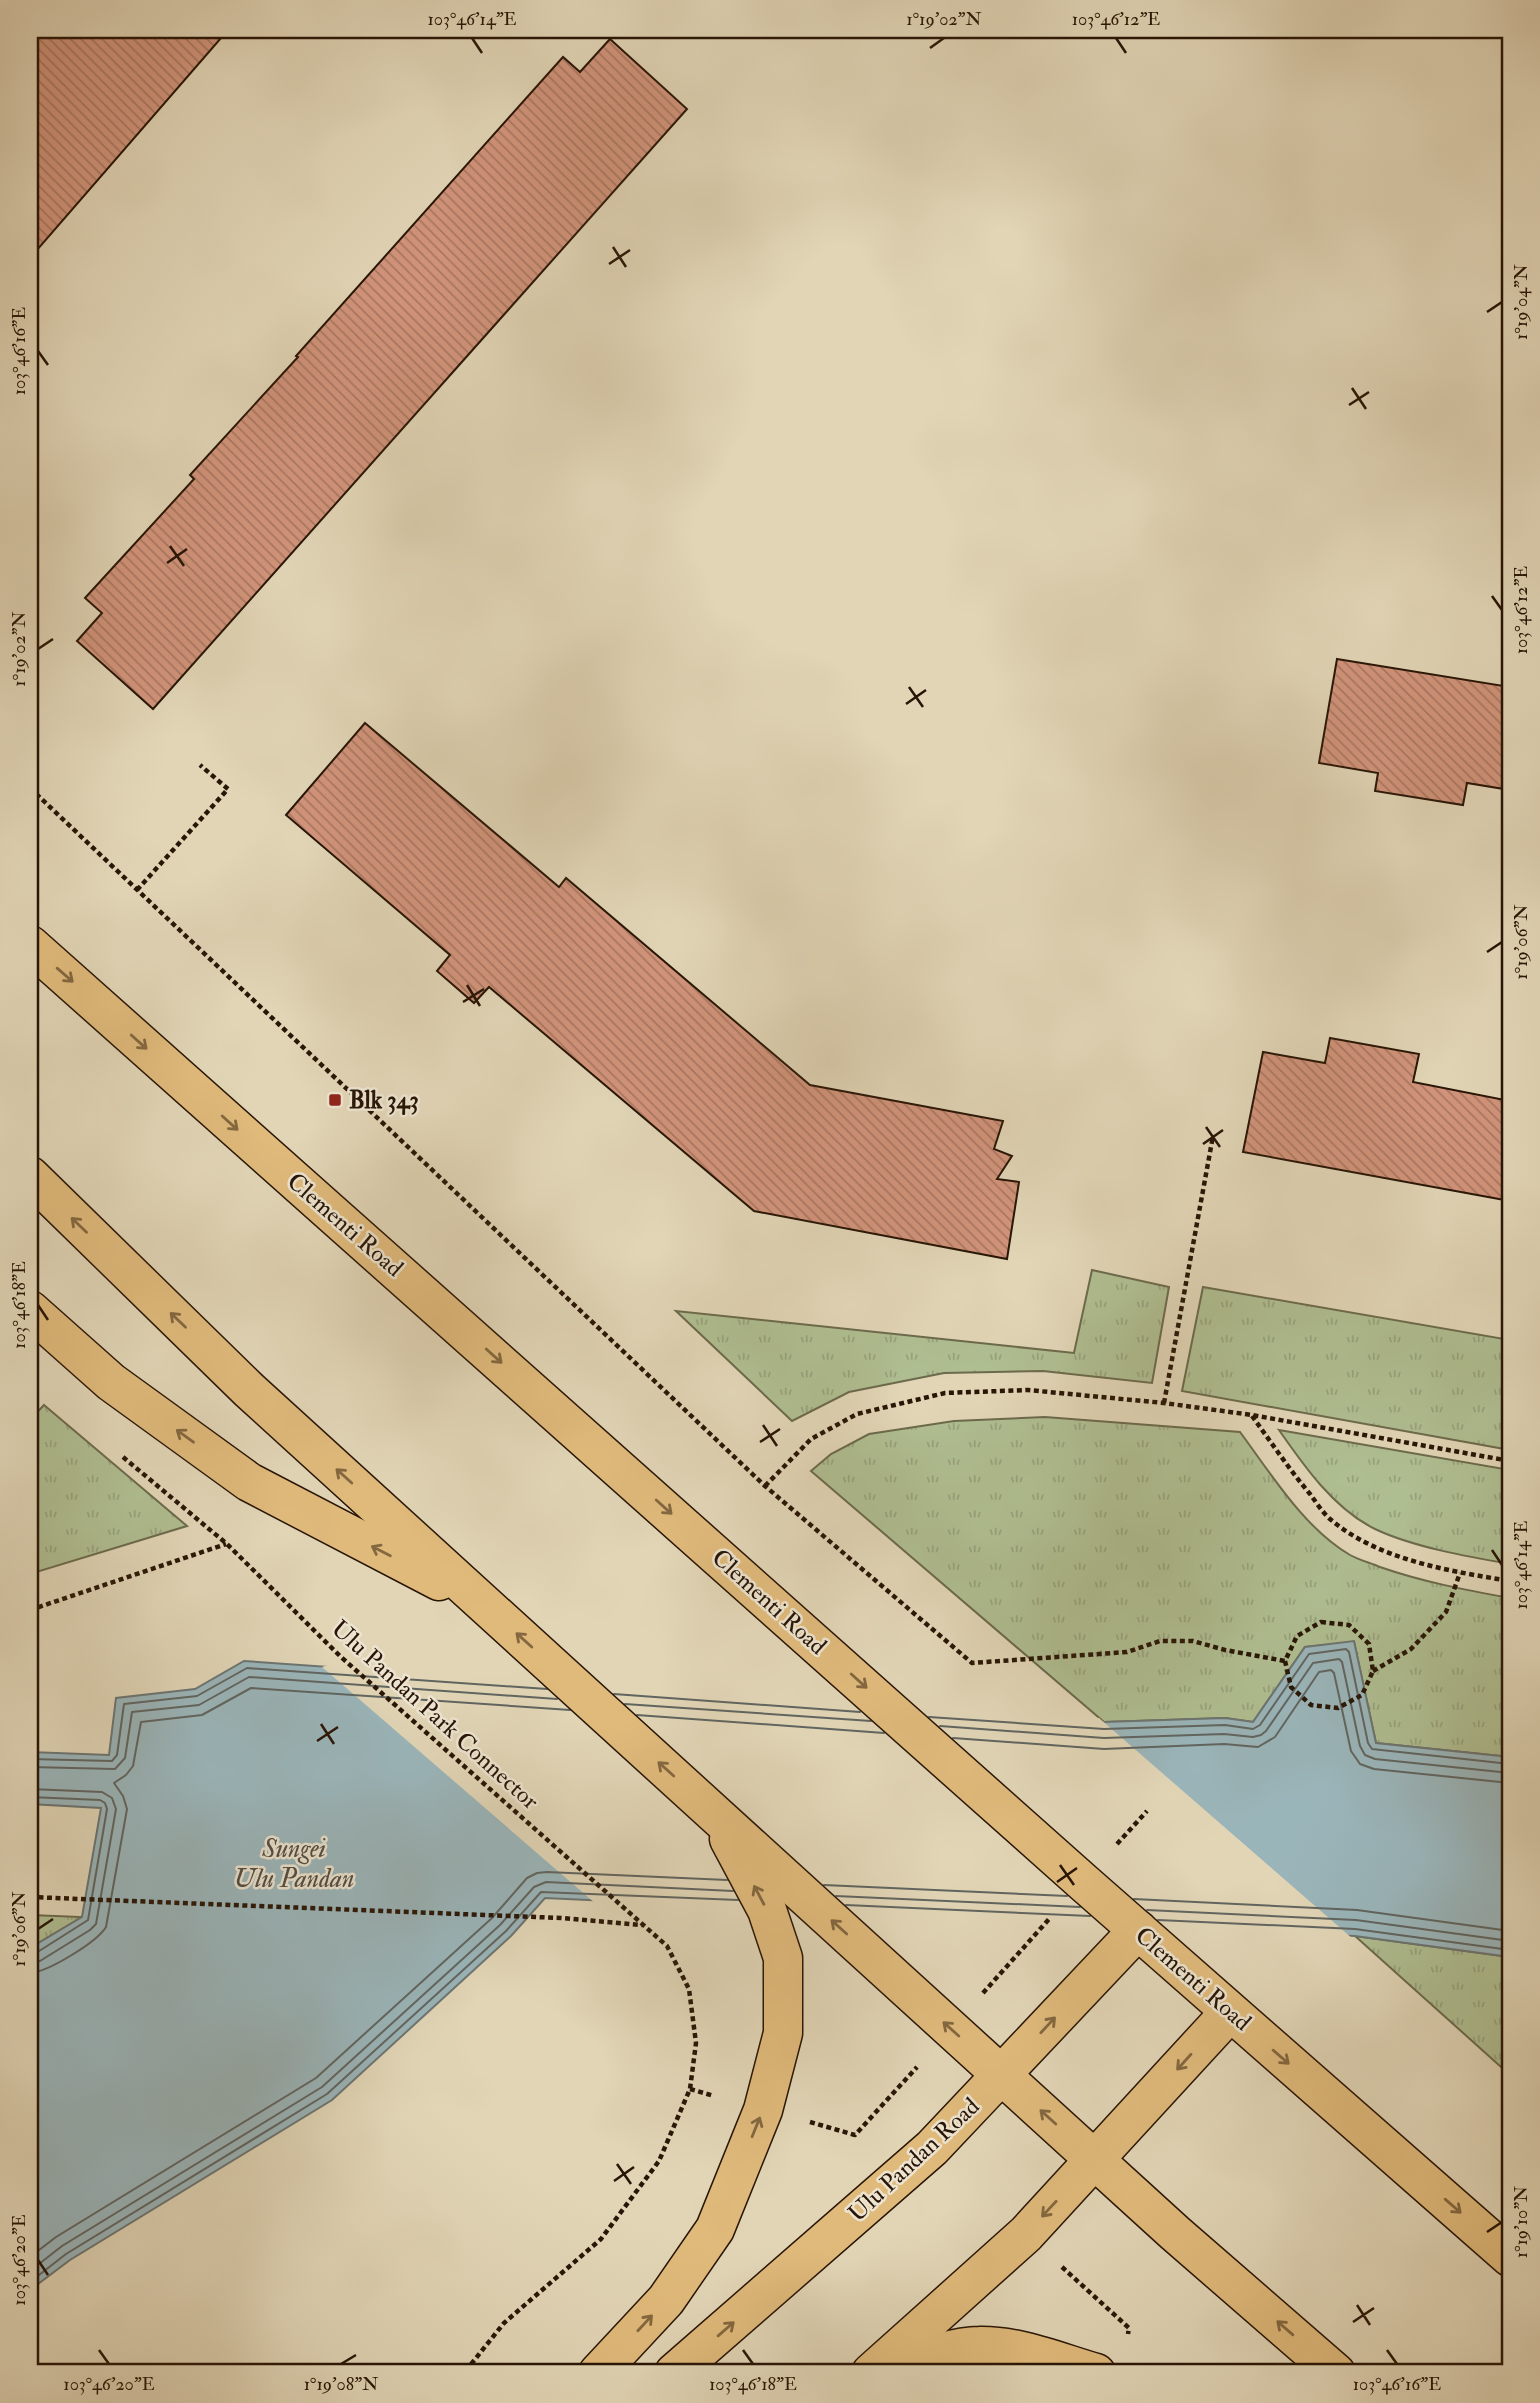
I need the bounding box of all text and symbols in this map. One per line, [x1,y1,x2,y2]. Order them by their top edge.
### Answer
text: 103°46'14"E [427,8,517,31]
text: 1°19'02"N [906,8,982,31]
text: 103°46'12"E [1072,8,1160,31]
text: 1°19'04"N [1510,264,1533,340]
text: 103°46'16"E [8,307,31,395]
text: 103°46'12"E [1510,566,1533,654]
text: 1°19'02"N [8,611,31,687]
text: 1°19'06"N [1510,904,1533,980]
one-way arrow [55,967,73,983]
one-way arrow [130,1034,148,1050]
place label: Blk 343 [349,1085,419,1116]
marker: Blk 343 [327,1092,343,1108]
one-way arrow [221,1115,239,1131]
street label: Clementi Road [281,1166,410,1284]
one-way arrow [71,1216,88,1233]
text: 103°46'18"E [8,1261,31,1349]
one-way arrow [170,1312,187,1329]
one-way arrow [484,1348,502,1364]
one-way arrow [176,1429,195,1443]
one-way arrow [335,1468,353,1484]
one-way arrow [654,1499,672,1515]
text: 103°46'14"E [1510,1520,1533,1610]
street label: Clementi Road [705,1542,833,1662]
one-way arrow [371,1543,391,1557]
street label: Ulu Pandan Park Connector [325,1614,545,1817]
one-way arrow [515,1632,533,1648]
one-way arrow [850,1673,868,1689]
one-way arrow [658,1762,676,1778]
water label: Sungei Ulu Pandan [234,1833,354,1895]
one-way arrow [752,1885,765,1906]
text: 1°19'06"N [8,1891,31,1967]
one-way arrow [830,1919,848,1935]
street label: Clementi Road [1129,1920,1258,2038]
one-way arrow [1040,2016,1056,2034]
one-way arrow [943,2020,960,2037]
one-way arrow [1272,2049,1290,2065]
one-way arrow [1176,2053,1192,2071]
street label: Ulu Pandan Road [842,2091,986,2229]
one-way arrow [1039,2109,1057,2125]
one-way arrow [751,2117,764,2139]
text: 1°19'10"N [1510,2186,1533,2258]
one-way arrow [1443,2198,1461,2214]
one-way arrow [1040,2200,1057,2217]
text: 103°46'20"E [8,2214,31,2306]
one-way arrow [636,2315,653,2332]
one-way arrow [1277,2320,1294,2337]
one-way arrow [716,2321,734,2337]
text: 103°46'20"E [63,2373,155,2396]
text: 1°19'08"N [304,2373,378,2396]
text: 103°46'18"E [709,2373,797,2396]
text: 103°46'16"E [1353,2373,1441,2396]

